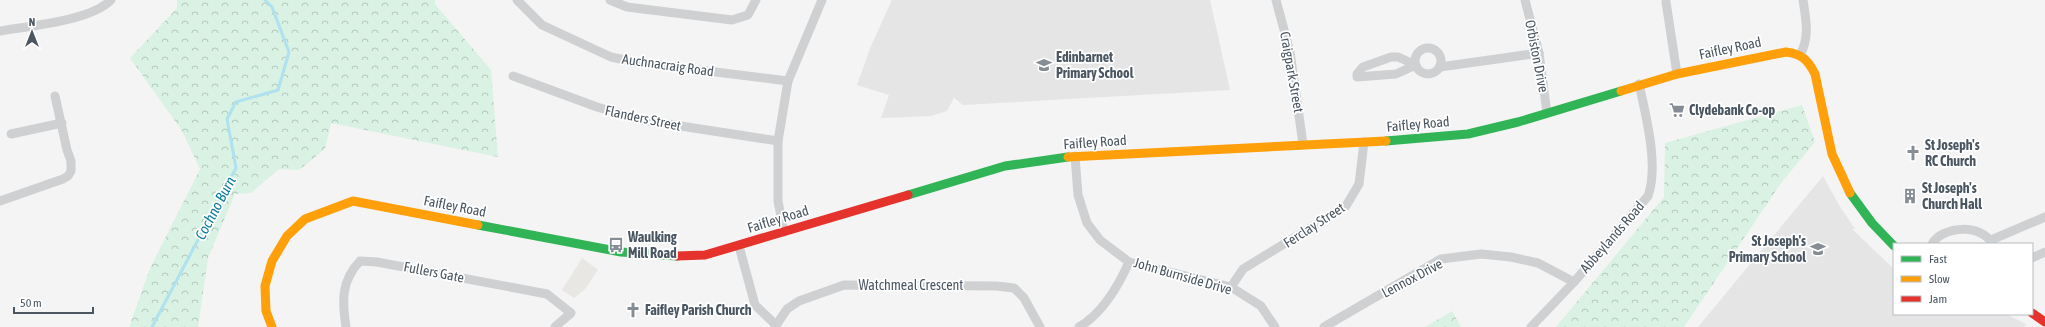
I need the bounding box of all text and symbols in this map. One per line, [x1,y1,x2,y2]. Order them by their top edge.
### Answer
north arrow [12,12,52,52]
text: N [29,16,35,28]
street label: Orbiston Drive [1522,18,1552,94]
street label: Craigpark Street [1277,30,1307,114]
street label: Faifley Road [1697,34,1763,62]
place label: Edinbarnet Primary School [1056,49,1134,81]
street label: Auchnacraig Road [621,51,715,79]
school or university icon: Edinbarnet Primary School [1035,56,1053,74]
supermarket icon: Clydebank Co-op [1668,101,1686,119]
street label: Flanders Street [604,102,682,134]
place label: Clydebank Co-op [1689,102,1775,118]
street label: Faifley Road [1386,113,1450,135]
street label: Faifley Road [1063,132,1127,152]
place label: St Joseph's RC Church [1925,137,1980,169]
church icon: St Joseph's RC Church [1904,144,1922,162]
water label: Cochno Burn [191,174,239,242]
place label: St Joseph's Church Hall [1922,180,1982,212]
building icon: St Joseph's Church Hall [1901,187,1919,205]
street label: Faifley Road [422,192,488,220]
street label: Abbeylands Road [1577,198,1647,276]
street label: Ferclay Street [1280,199,1348,251]
street label: Faifley Road [745,202,811,236]
place label: Waulking Mill Road [627,229,678,261]
place label: St Joseph's Primary School [1729,233,1806,265]
bus stop icon: Waulking Mill Road [607,236,625,254]
school or university icon: St Joseph's Primary School [1809,240,1827,258]
legend [1893,243,2033,315]
text: Fast [1929,252,1947,266]
street label: John Burnside Drive [1132,254,1234,298]
street label: Lennox Drive [1379,255,1445,301]
street label: Fullers Gate [402,258,466,286]
text: Slow [1929,272,1950,286]
street label: Watchmeal Crescent [859,277,963,293]
scale bar [14,289,93,315]
text: Jam [1929,292,1947,306]
text: 50 m [20,296,42,310]
church icon: Faifley Parish Church [624,301,642,319]
place label: Faifley Parish Church [645,302,752,318]

